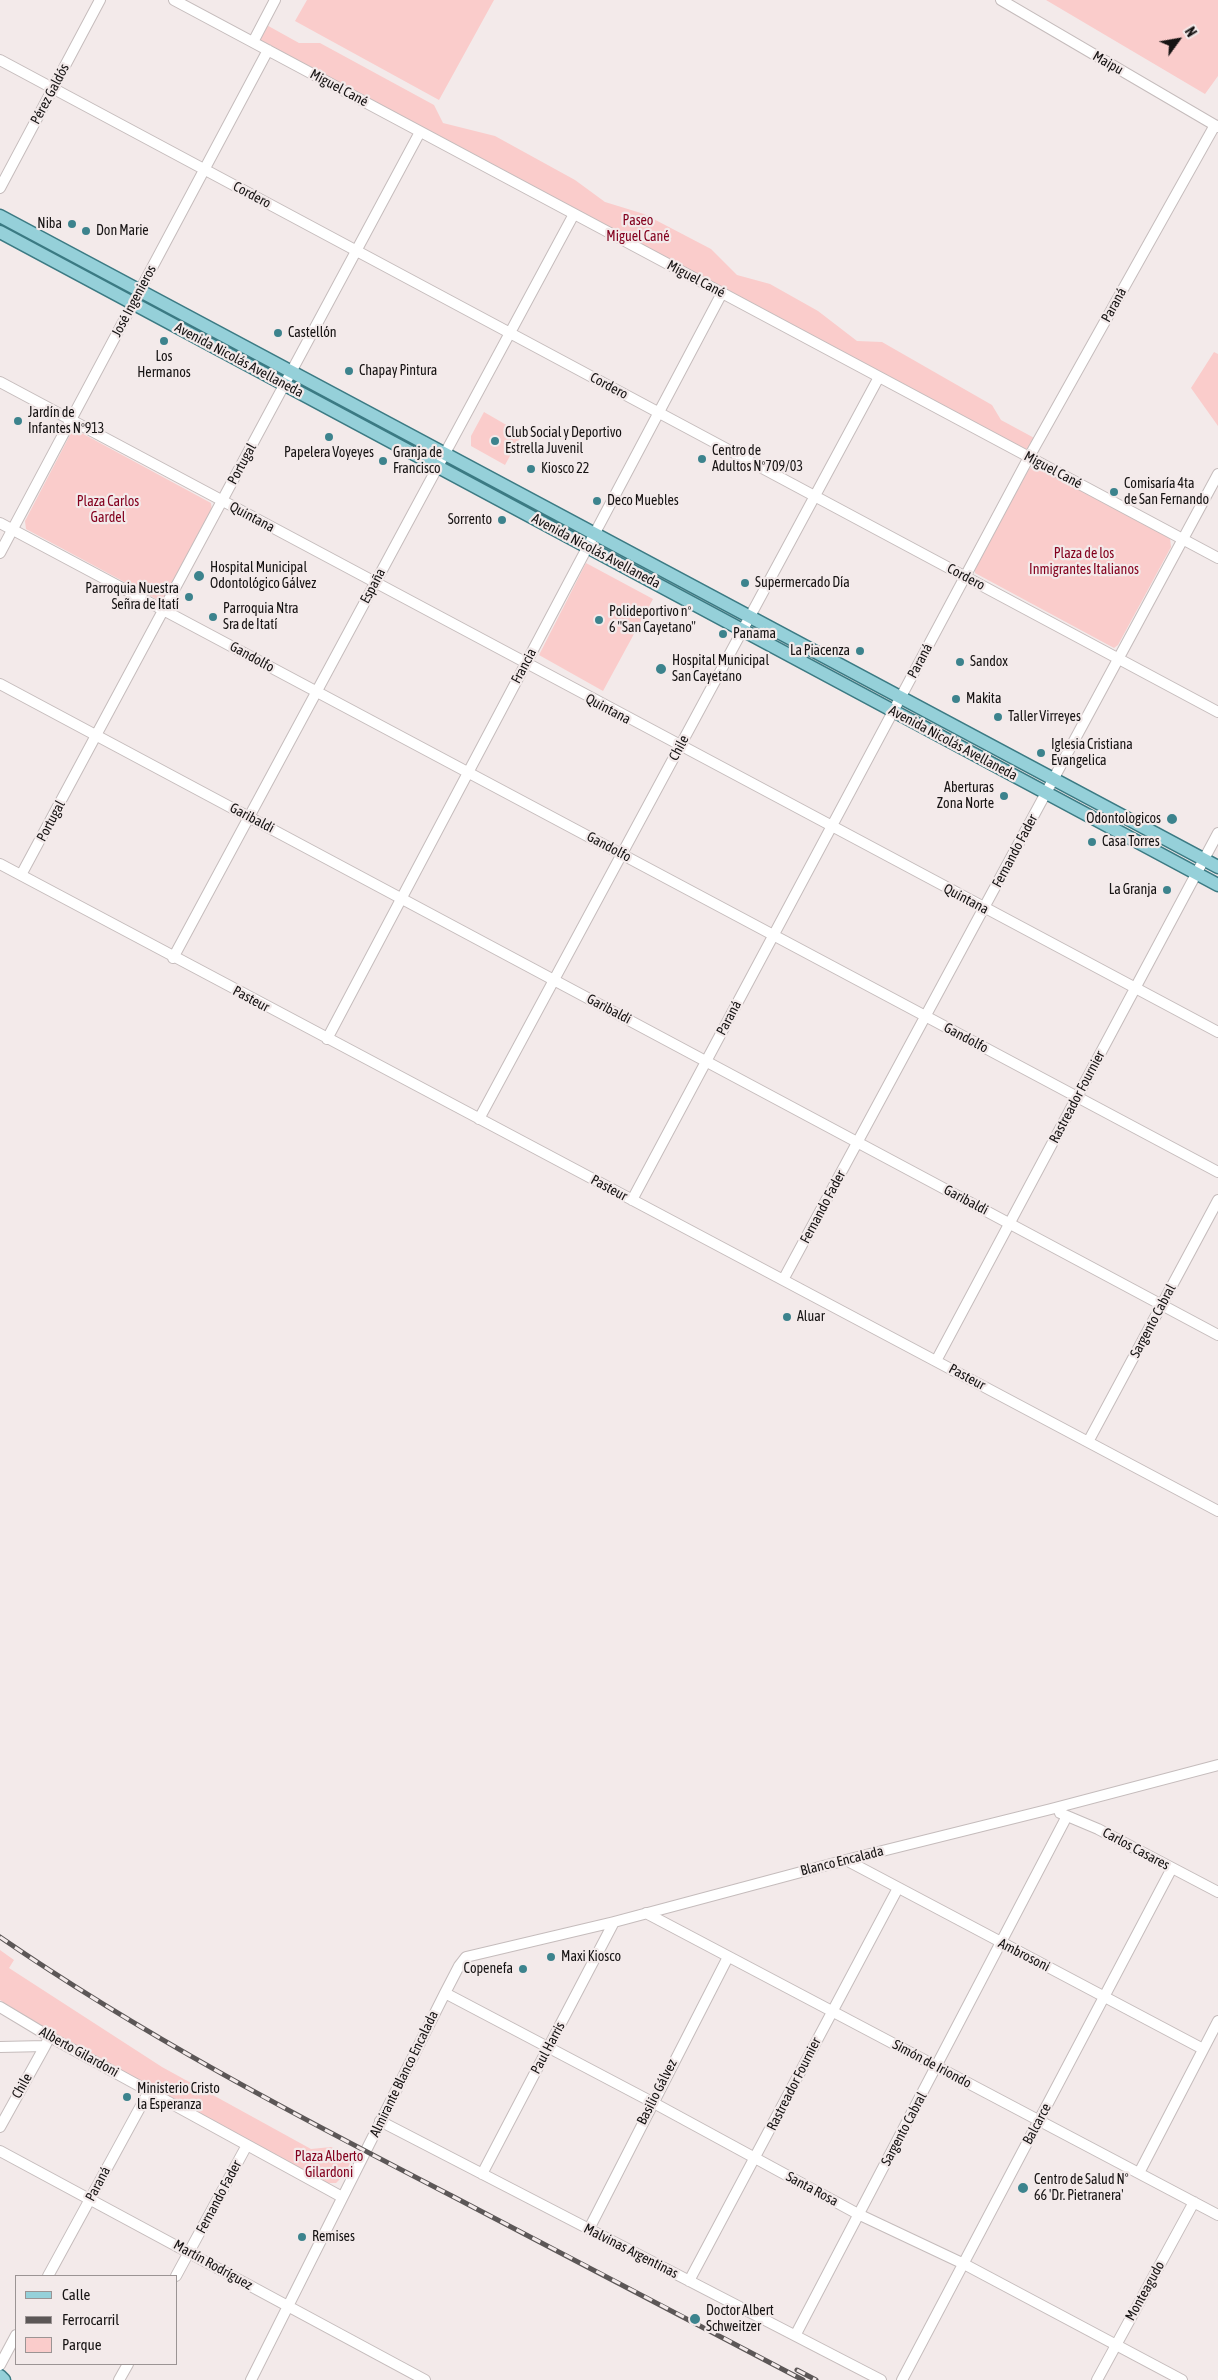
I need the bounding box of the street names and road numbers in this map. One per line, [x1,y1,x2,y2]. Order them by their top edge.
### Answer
street label: Maipu [1090,48,1126,78]
street label: Pérez Galdós [27,61,73,127]
street label: Miguel Cané [307,66,371,110]
street label: Cordero [230,178,274,212]
street label: Miguel Cané [664,257,728,301]
street label: José Ingenieros [108,262,160,340]
street label: Paraná [1098,285,1130,325]
street label: Avenida Nicolás Avellaneda [172,319,306,401]
street label: Cordero [587,369,631,403]
street label: Portugal [224,441,260,487]
street label: Miguel Cané [1021,448,1085,492]
street label: Quintana [227,498,277,536]
street label: Avenida Nicolás Avellaneda [529,510,663,592]
street label: Cordero [944,560,988,594]
street label: España [357,566,389,606]
street label: Gandolfo [227,638,277,676]
street label: Paraná [904,641,936,681]
street label: Francia [508,646,540,686]
street label: Quintana [583,690,633,728]
street label: Avenida Nicolás Avellaneda [886,702,1020,784]
street label: Chile [665,732,693,764]
street label: Portugal [33,798,69,844]
street label: Garibaldi [227,799,277,837]
street label: Fernando Fader [989,812,1041,890]
street label: Gandolfo [584,828,634,866]
street label: Quintana [941,880,991,918]
street label: Pasteur [230,982,272,1016]
street label: Garibaldi [584,990,634,1028]
street label: Paraná [713,998,745,1038]
street label: Gandolfo [941,1019,991,1057]
street label: Rastreador Fournier [1046,1048,1108,1146]
street label: Fernando Fader [797,1168,849,1246]
street label: Pasteur [588,1171,630,1205]
street label: Garibaldi [941,1181,991,1219]
street label: Sargento Cabral [1127,1281,1179,1361]
street label: Pasteur [946,1360,988,1394]
street label: Carlos Casares [1100,1824,1172,1874]
street label: Blanco Encalada [799,1843,885,1879]
street label: Ambrosoni [995,1935,1053,1975]
street label: Almirante Blanco Encalada [366,2008,442,2140]
street label: Paul Harris [527,2019,569,2077]
street label: Alberto Gilardoni [36,2023,122,2081]
street label: Rastreador Fournier [763,2035,825,2133]
street label: Simón de Iriondo [890,2036,974,2092]
street label: Basilio Gálvez [633,2056,681,2128]
street label: Chile [8,2070,36,2102]
street label: Sargento Cabral [878,2089,930,2169]
street label: Balcarce [1019,2101,1055,2147]
street label: Fernando Fader [193,2158,245,2236]
street label: Paraná [82,2164,114,2204]
street label: Santa Rosa [783,2168,841,2210]
street label: Malvinas Argentinas [581,2220,681,2282]
street label: Martín Rodríguez [171,2236,255,2294]
street label: Monteagudo [1122,2258,1168,2324]

